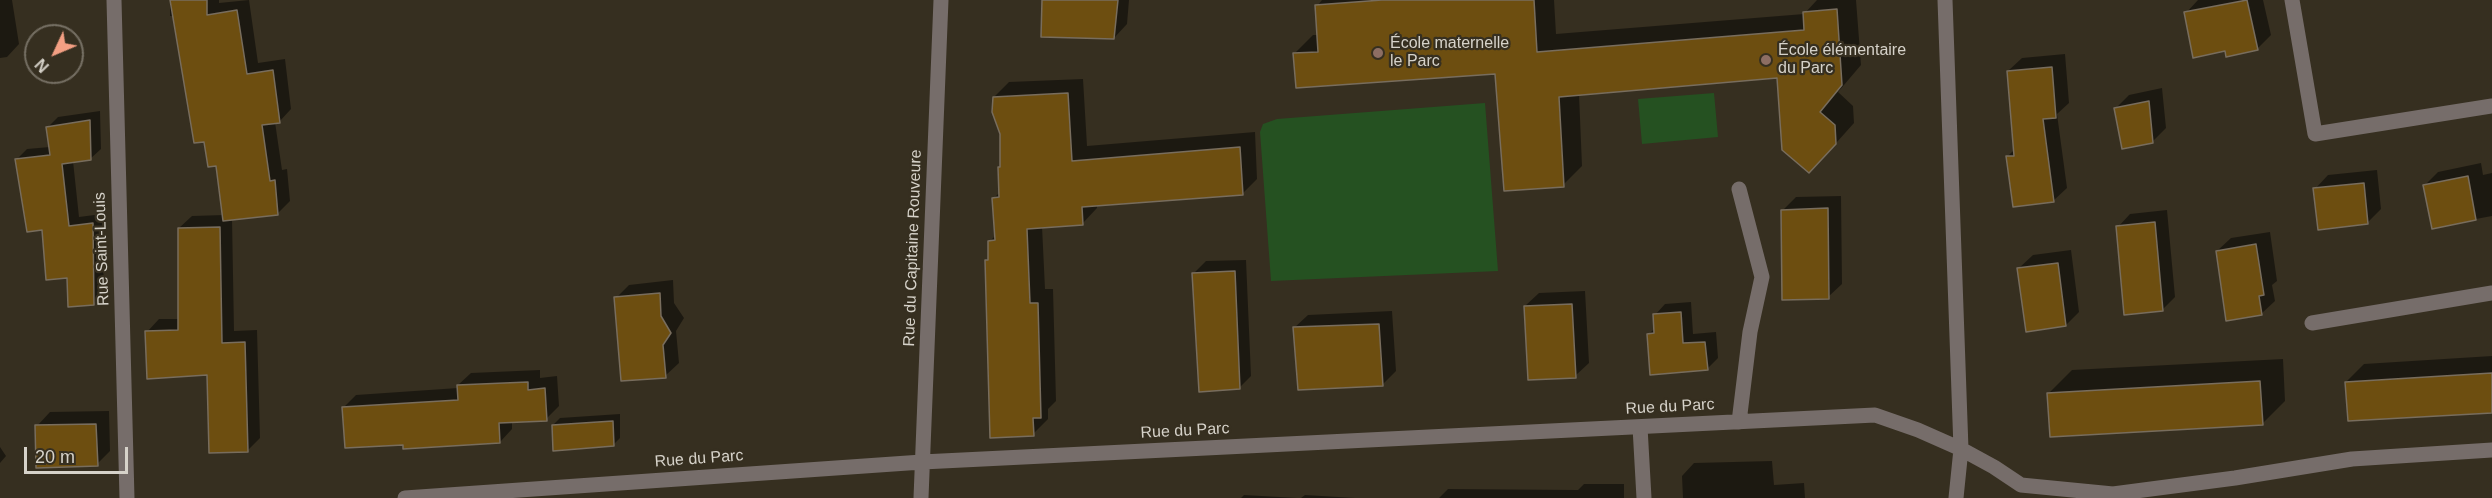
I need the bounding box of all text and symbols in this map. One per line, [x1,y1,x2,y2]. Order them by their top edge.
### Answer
north arrow [24,24,84,84]
place label: École maternelle le Parc [1390,34,1509,72]
place label: École élémentaire du Parc [1778,41,1906,79]
marker: École maternelle le Parc [1371,46,1385,60]
marker: École élémentaire du Parc [1759,53,1773,67]
text: N [32,55,52,76]
street label: Rue du Capitaine Rouveure [900,149,926,347]
street label: Rue Saint-Louis [90,192,114,306]
street label: Rue du Parc [1625,395,1715,419]
street label: Rue du Parc [1140,419,1230,443]
scale bar [27,435,130,473]
street label: Rue du Parc [654,446,744,472]
text: 20 m [35,447,75,467]

